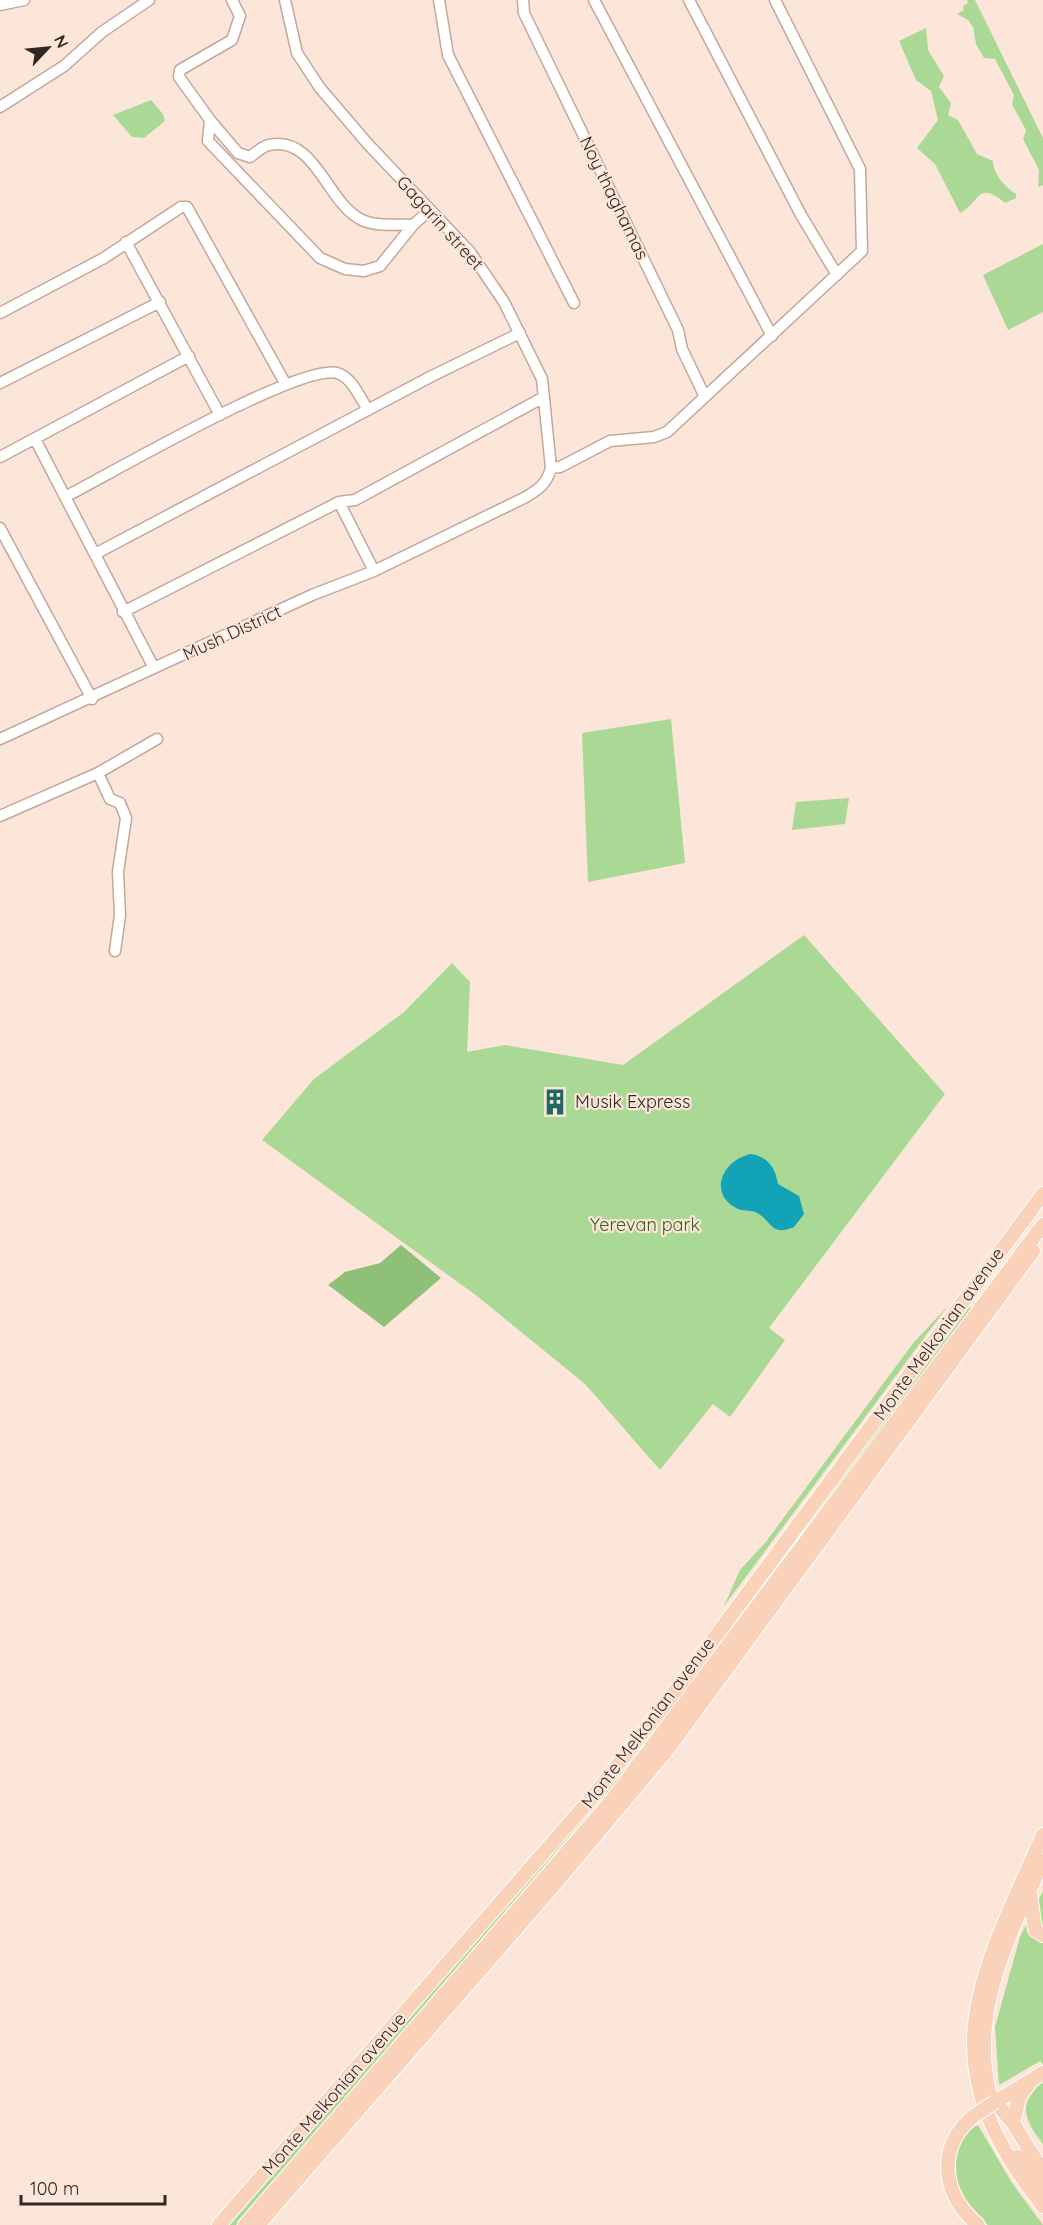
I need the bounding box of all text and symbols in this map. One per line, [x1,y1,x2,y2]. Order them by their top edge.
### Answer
north arrow [18,18,78,78]
text: N [50,32,73,51]
street label: Noy thaghamas [575,132,654,263]
street label: Gagarin street [392,171,489,275]
street label: Mush District [179,600,285,665]
building icon: Musik Express [540,1087,570,1117]
place label: Musik Express [575,1090,690,1113]
park label: Yerevan park [590,1213,700,1236]
street label: Monte Melkonian avenue [868,1243,1009,1425]
street label: Monte Melkonian avenue [576,1633,719,1813]
street label: Monte Melkonian avenue [257,2008,411,2180]
scale bar [21,2168,165,2206]
text: 100 m [30,2177,79,2200]

